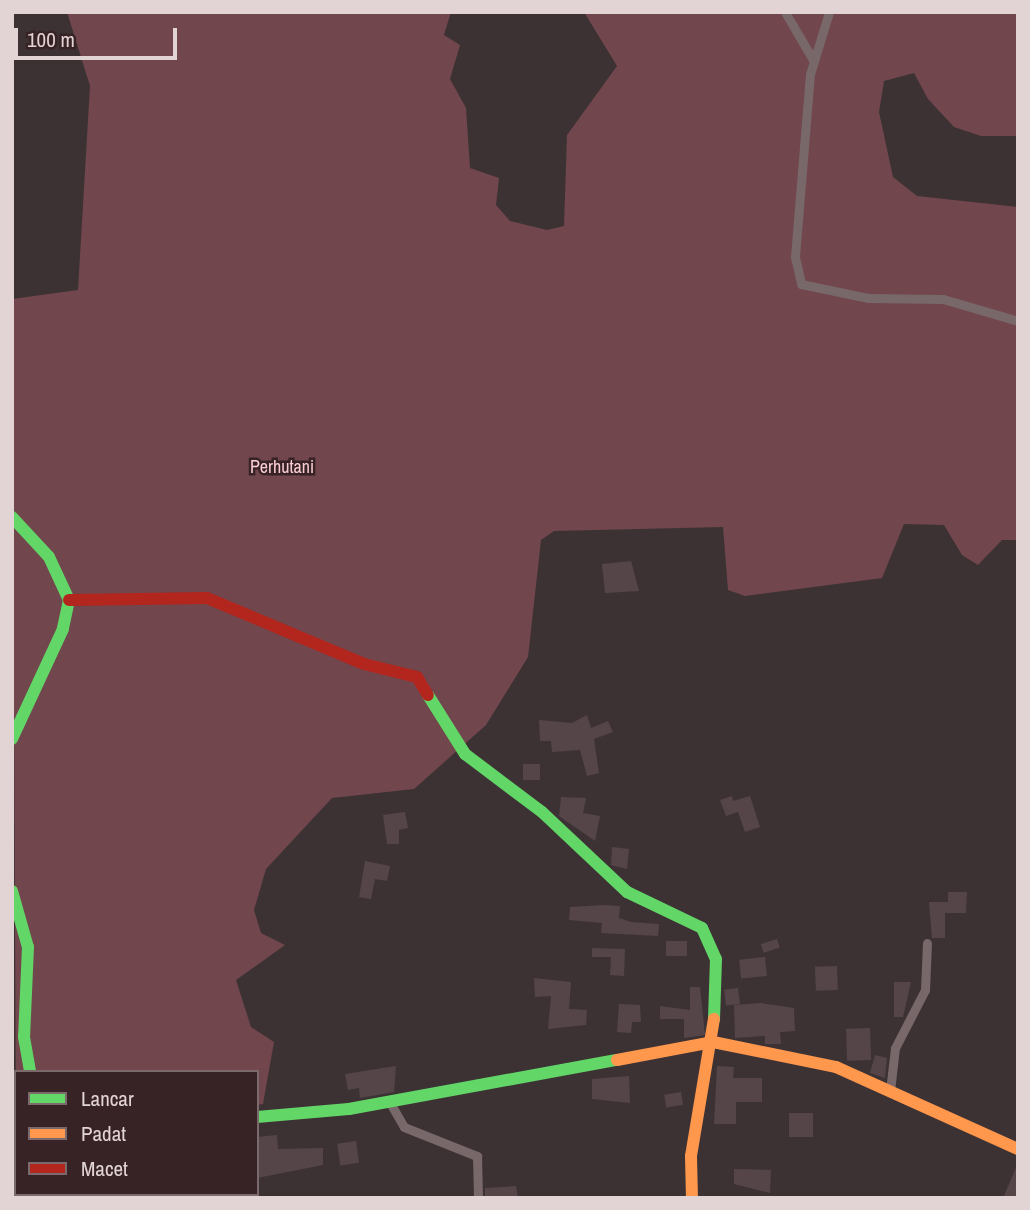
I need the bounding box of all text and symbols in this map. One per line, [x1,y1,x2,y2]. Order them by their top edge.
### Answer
scale bar [18,14,180,58]
text: 100 m [27,25,75,54]
park label: Perhutani [250,456,314,478]
legend [14,1070,259,1196]
text: Lancar [81,1084,134,1113]
text: Padat [81,1119,126,1148]
text: Macet [81,1154,128,1183]

